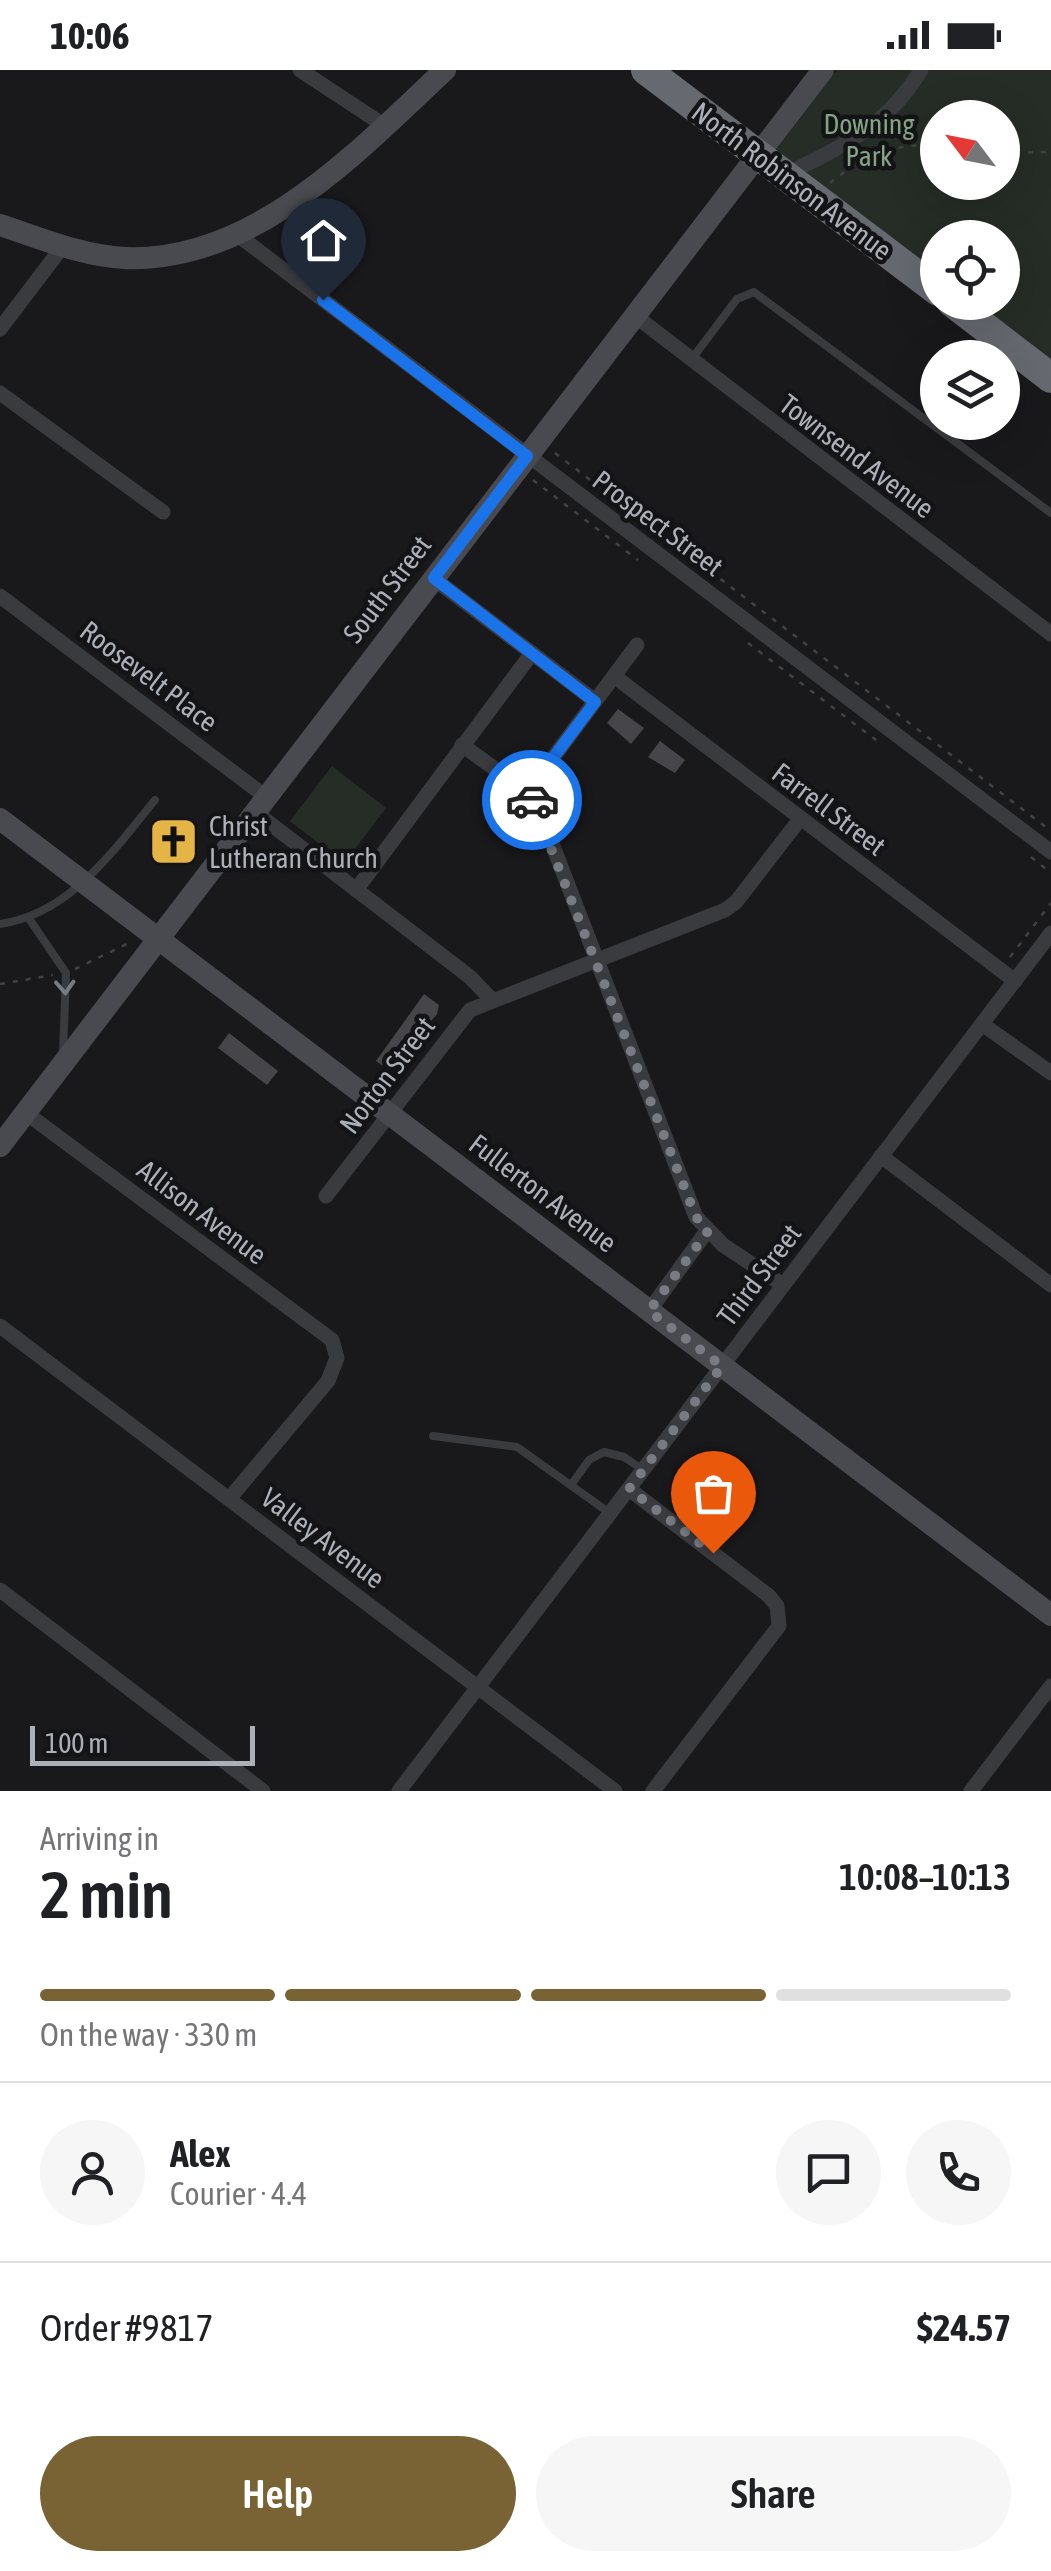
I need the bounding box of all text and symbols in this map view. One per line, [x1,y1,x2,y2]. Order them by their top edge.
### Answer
text: 10:06 [50,14,130,57]
street label: North Robinson Avenue [686,96,898,266]
north arrow [920,100,1020,200]
map controls [920,100,1020,440]
park label: Downing Park [824,108,914,172]
pin [281,198,366,301]
icon: home [296,213,351,268]
button: locate [920,220,1020,320]
button: layers [920,340,1020,440]
street label: Townsend Avenue [774,388,940,524]
street label: Prospect Street [587,464,729,582]
street label: South Street [337,529,437,649]
street label: Roosevelt Place [74,614,224,738]
courier [482,750,582,850]
street label: Farrell Street [766,756,892,862]
icon: car [505,773,560,828]
place label: Christ Lutheran Church [209,810,378,874]
church icon: Christ Lutheran Church [148,816,200,868]
one-way arrow [54,979,75,995]
street label: Norton Street [333,1010,441,1140]
street label: Fullerton Avenue [463,1127,623,1259]
street label: Allison Avenue [131,1153,273,1271]
street label: Third Street [711,1218,807,1332]
pin [671,1451,756,1554]
icon: bag [686,1466,741,1521]
street label: Valley Avenue [255,1481,391,1595]
scale bar [30,1721,255,1766]
text: 100 m [45,1727,108,1759]
text: Arriving in [40,1820,159,1857]
text: 10:08–10:13 [839,1855,1011,1898]
text: 2 min [40,1857,173,1932]
text: On the way · 330 m [40,2016,257,2053]
button: person [40,2120,145,2225]
button: chat [776,2120,881,2225]
button: phone [906,2120,1011,2225]
text: Alex [170,2132,231,2175]
text: Courier · 4.4 [170,2175,307,2212]
text: Order #9817 [40,2306,213,2349]
text: $24.57 [917,2306,1011,2349]
button: Help [40,2436,516,2551]
button: Share [536,2436,1011,2551]

